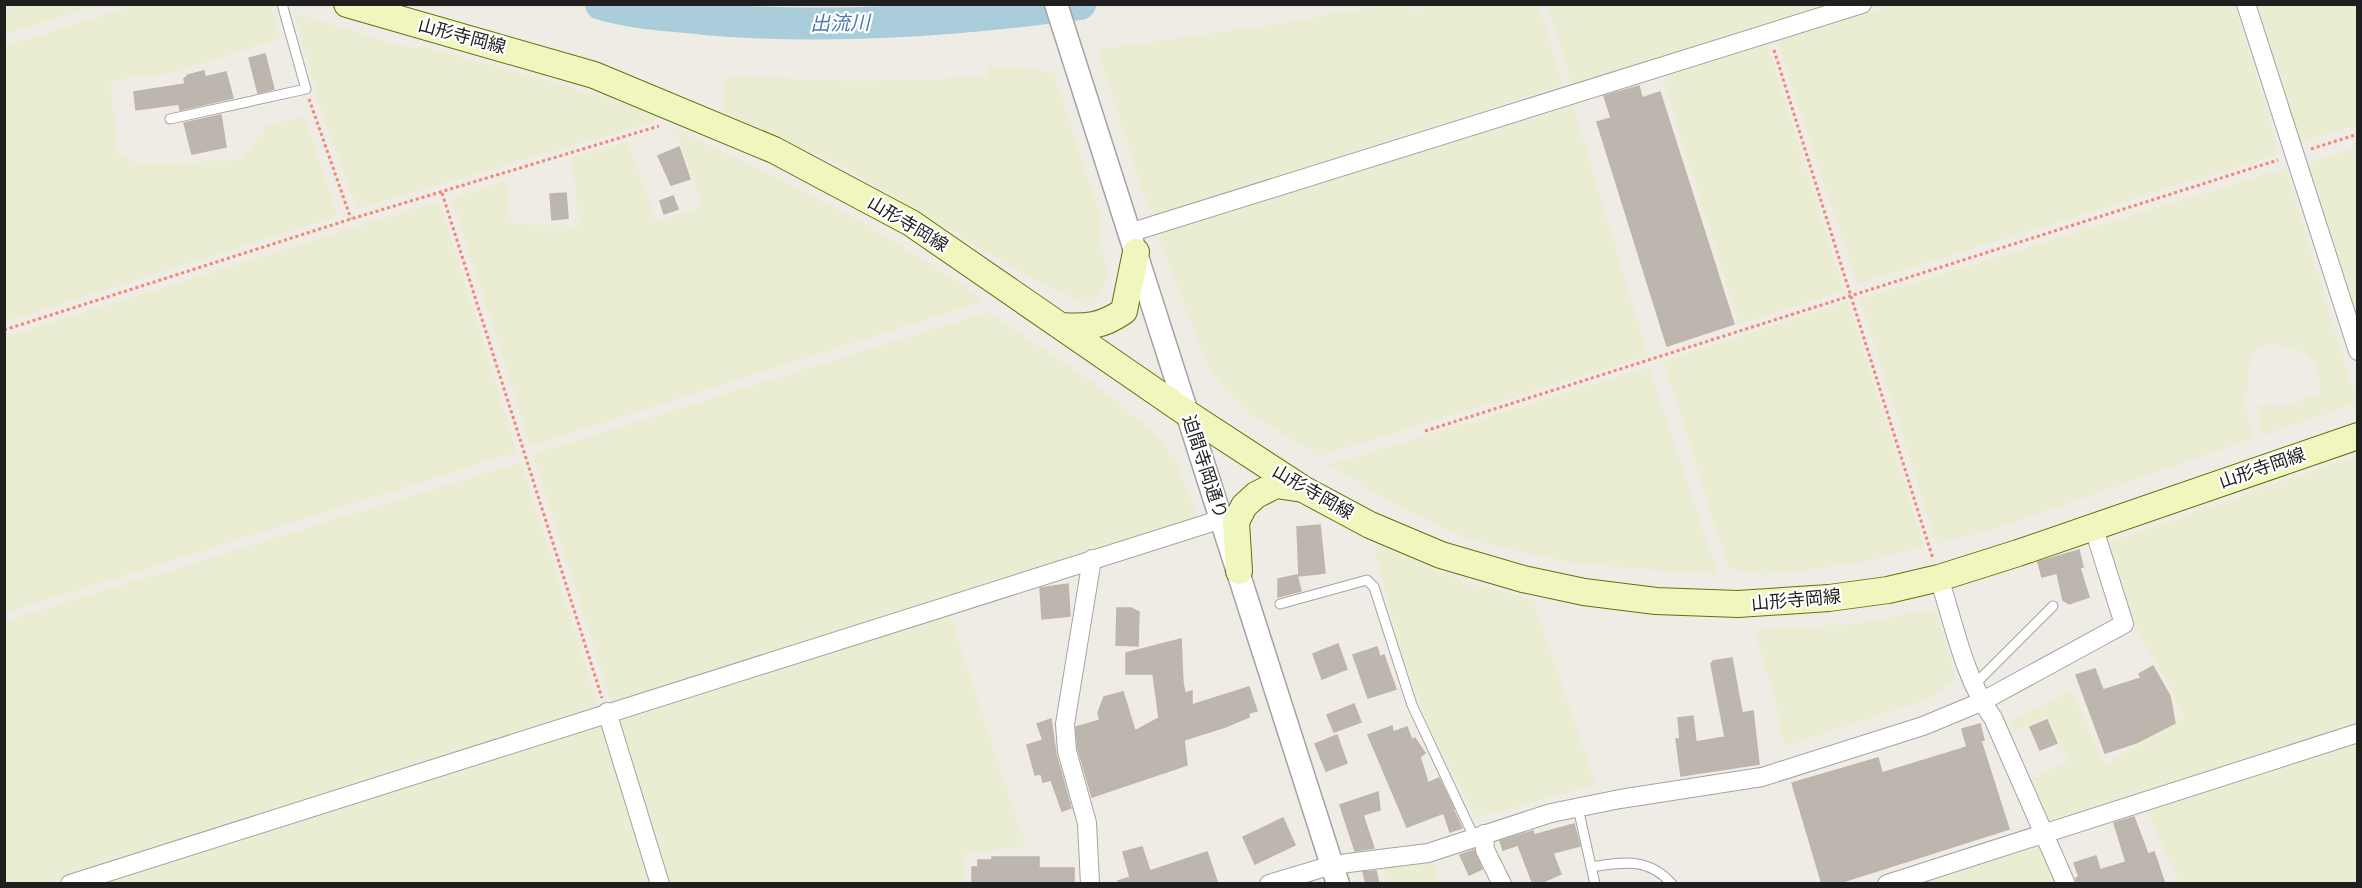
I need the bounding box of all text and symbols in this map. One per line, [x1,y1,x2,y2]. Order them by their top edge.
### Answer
water label: 出流川 [810,9,872,36]
street label: 山形寺岡線 [416,13,509,58]
street label: 山形寺岡線 [864,191,953,257]
street label: 迫間寺岡通り [1178,412,1233,522]
street label: 山形寺岡線 [2216,442,2308,493]
street label: 山形寺岡線 [1269,459,1358,524]
street label: 山形寺岡線 [1750,584,1842,615]

